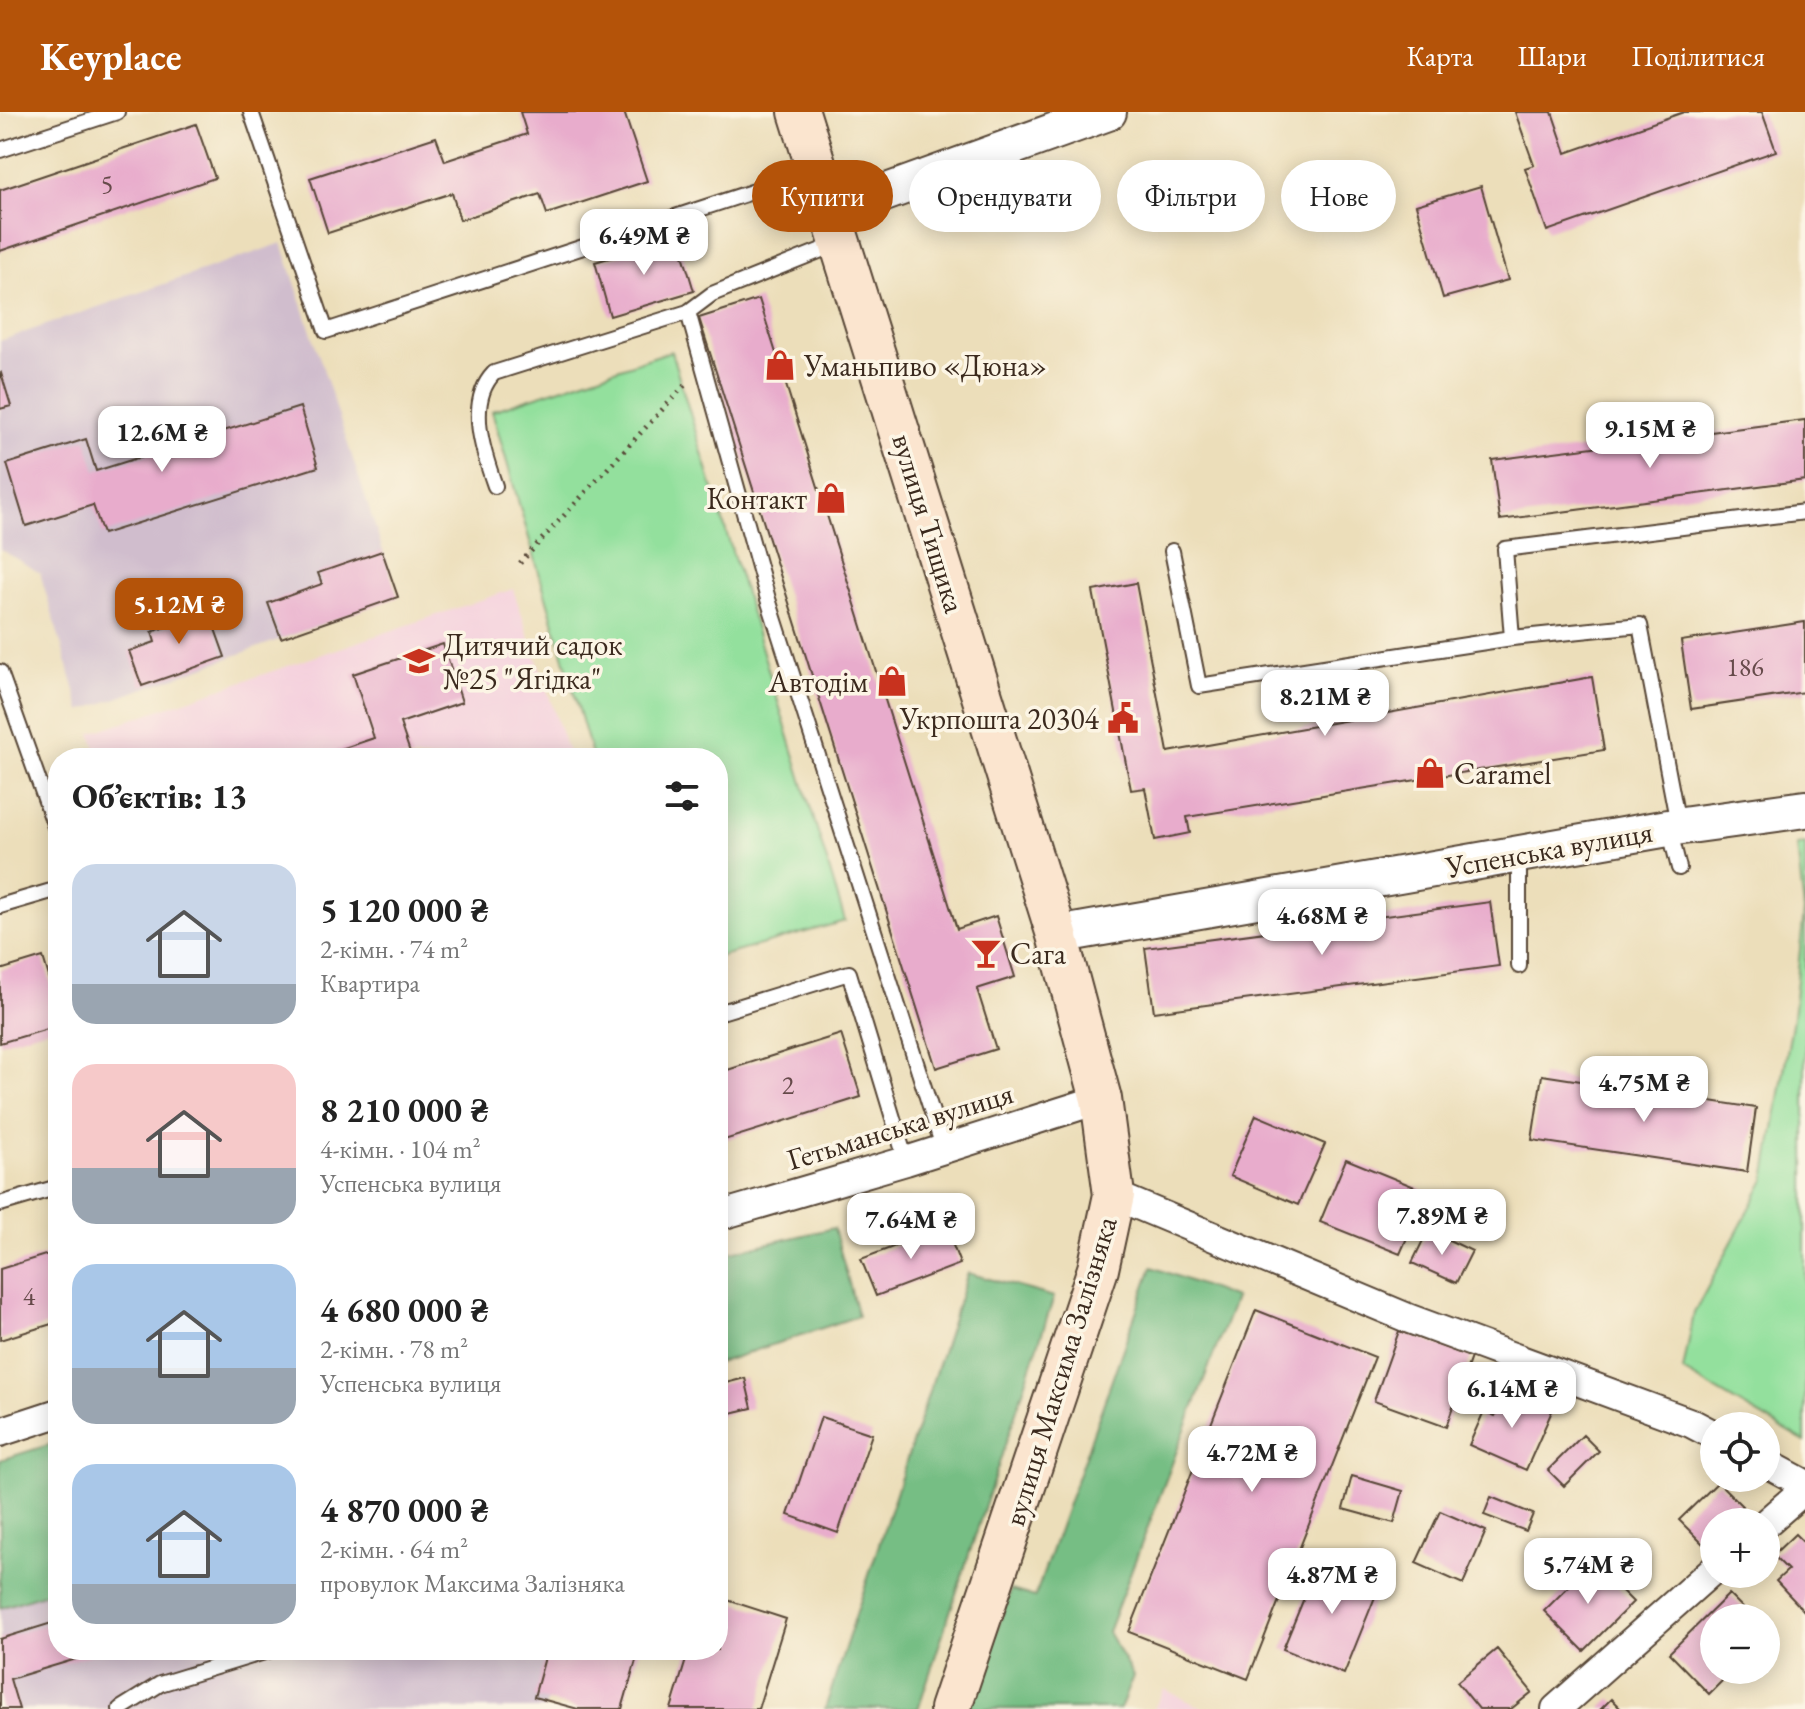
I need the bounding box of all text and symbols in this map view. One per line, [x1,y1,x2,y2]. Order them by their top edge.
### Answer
text: Keyplace [40,32,182,81]
text: Карта [1407,38,1473,74]
text: Шари [1517,38,1587,74]
text: Поділитися [1631,38,1765,74]
chip: Купити [752,160,893,232]
chip: Орендувати [909,160,1101,232]
chip: Фільтри [1117,160,1265,232]
chip: Нове [1281,160,1396,232]
house number: 5 [101,167,113,201]
pin: 6.49M ₴ [570,209,718,277]
text: 6.49M ₴ [598,218,690,252]
place label: Уманьпиво «Дюна» [803,346,1047,385]
shop icon: Уманьпиво «Дюна» [763,348,797,382]
pin: 9.15M ₴ [1576,402,1724,470]
pin: 12.6M ₴ [88,406,236,474]
text: 9.15M ₴ [1604,411,1696,445]
text: 12.6M ₴ [116,415,208,449]
street label: вулиця Тищика [883,429,975,617]
place label: Контакт [706,479,807,518]
shop icon: Контакт [814,481,848,515]
pin: 5.12M ₴ [105,578,253,646]
text: 5.12M ₴ [133,587,225,621]
place label: Дитячий садок №25 "Ягідка" [443,625,623,698]
school or university icon: Дитячий садок №25 "Ягідка" [402,644,436,678]
house number: 186 [1726,650,1764,684]
place label: Автодім [767,662,868,701]
shop icon: Автодім [875,664,909,698]
pin: 8.21M ₴ [1251,670,1399,738]
text: 8.21M ₴ [1279,679,1371,713]
place label: Укрпошта 20304 [899,699,1100,738]
public building icon: Укрпошта 20304 [1106,701,1140,735]
place label: Caramel [1454,754,1552,793]
shop icon: Caramel [1413,756,1447,790]
text: Об’єктів: 13 [72,774,247,818]
icon: filters [660,774,704,818]
street label: Успенська вулиця [1442,812,1655,887]
text: 5 120 000 ₴ [320,888,489,932]
pin: 4.68M ₴ [1248,889,1396,957]
icon: home [136,896,232,992]
text: 4.68M ₴ [1276,898,1368,932]
text: 2-кімн. · 74 m² [320,932,468,966]
place label: Сага [1010,934,1066,973]
bar icon: Сага [969,936,1003,970]
text: Квартира [320,966,420,1000]
pin: 4.75M ₴ [1570,1056,1718,1124]
text: 4.75M ₴ [1598,1065,1690,1099]
house number: 2 [782,1068,795,1102]
street label: Гетьманська вулиця [782,1073,1018,1179]
text: 8 210 000 ₴ [320,1088,489,1132]
icon: home [136,1096,232,1192]
text: 4-кімн. · 104 m² [320,1132,480,1166]
text: Успенська вулиця [320,1166,501,1200]
pin: 7.89M ₴ [1368,1189,1516,1257]
pin: 7.64M ₴ [837,1193,985,1261]
text: 7.89M ₴ [1396,1198,1488,1232]
text: 7.64M ₴ [865,1202,957,1236]
street label: вулиця Максима Залізняка [994,1211,1126,1530]
house number: 4 [23,1279,36,1313]
text: 4 680 000 ₴ [320,1288,489,1332]
icon: home [136,1296,232,1392]
text: 2-кімн. · 78 m² [320,1332,468,1366]
pin: 6.14M ₴ [1438,1362,1586,1430]
text: Успенська вулиця [320,1366,501,1400]
text: 6.14M ₴ [1466,1371,1558,1405]
map controls [1700,1412,1780,1684]
button: locate [1700,1412,1780,1492]
pin: 4.72M ₴ [1178,1426,1326,1494]
text: 4.72M ₴ [1206,1435,1298,1469]
text: 4 870 000 ₴ [320,1488,489,1532]
icon: home [136,1496,232,1592]
button: + [1700,1508,1780,1588]
text: 2-кімн. · 64 m² [320,1532,468,1566]
pin: 5.74M ₴ [1514,1538,1662,1606]
text: 5.74M ₴ [1542,1547,1634,1581]
pin: 4.87M ₴ [1258,1548,1406,1616]
text: 4.87M ₴ [1286,1557,1378,1591]
text: провулок Максима Залізняка [320,1566,625,1600]
button: − [1700,1604,1780,1684]

